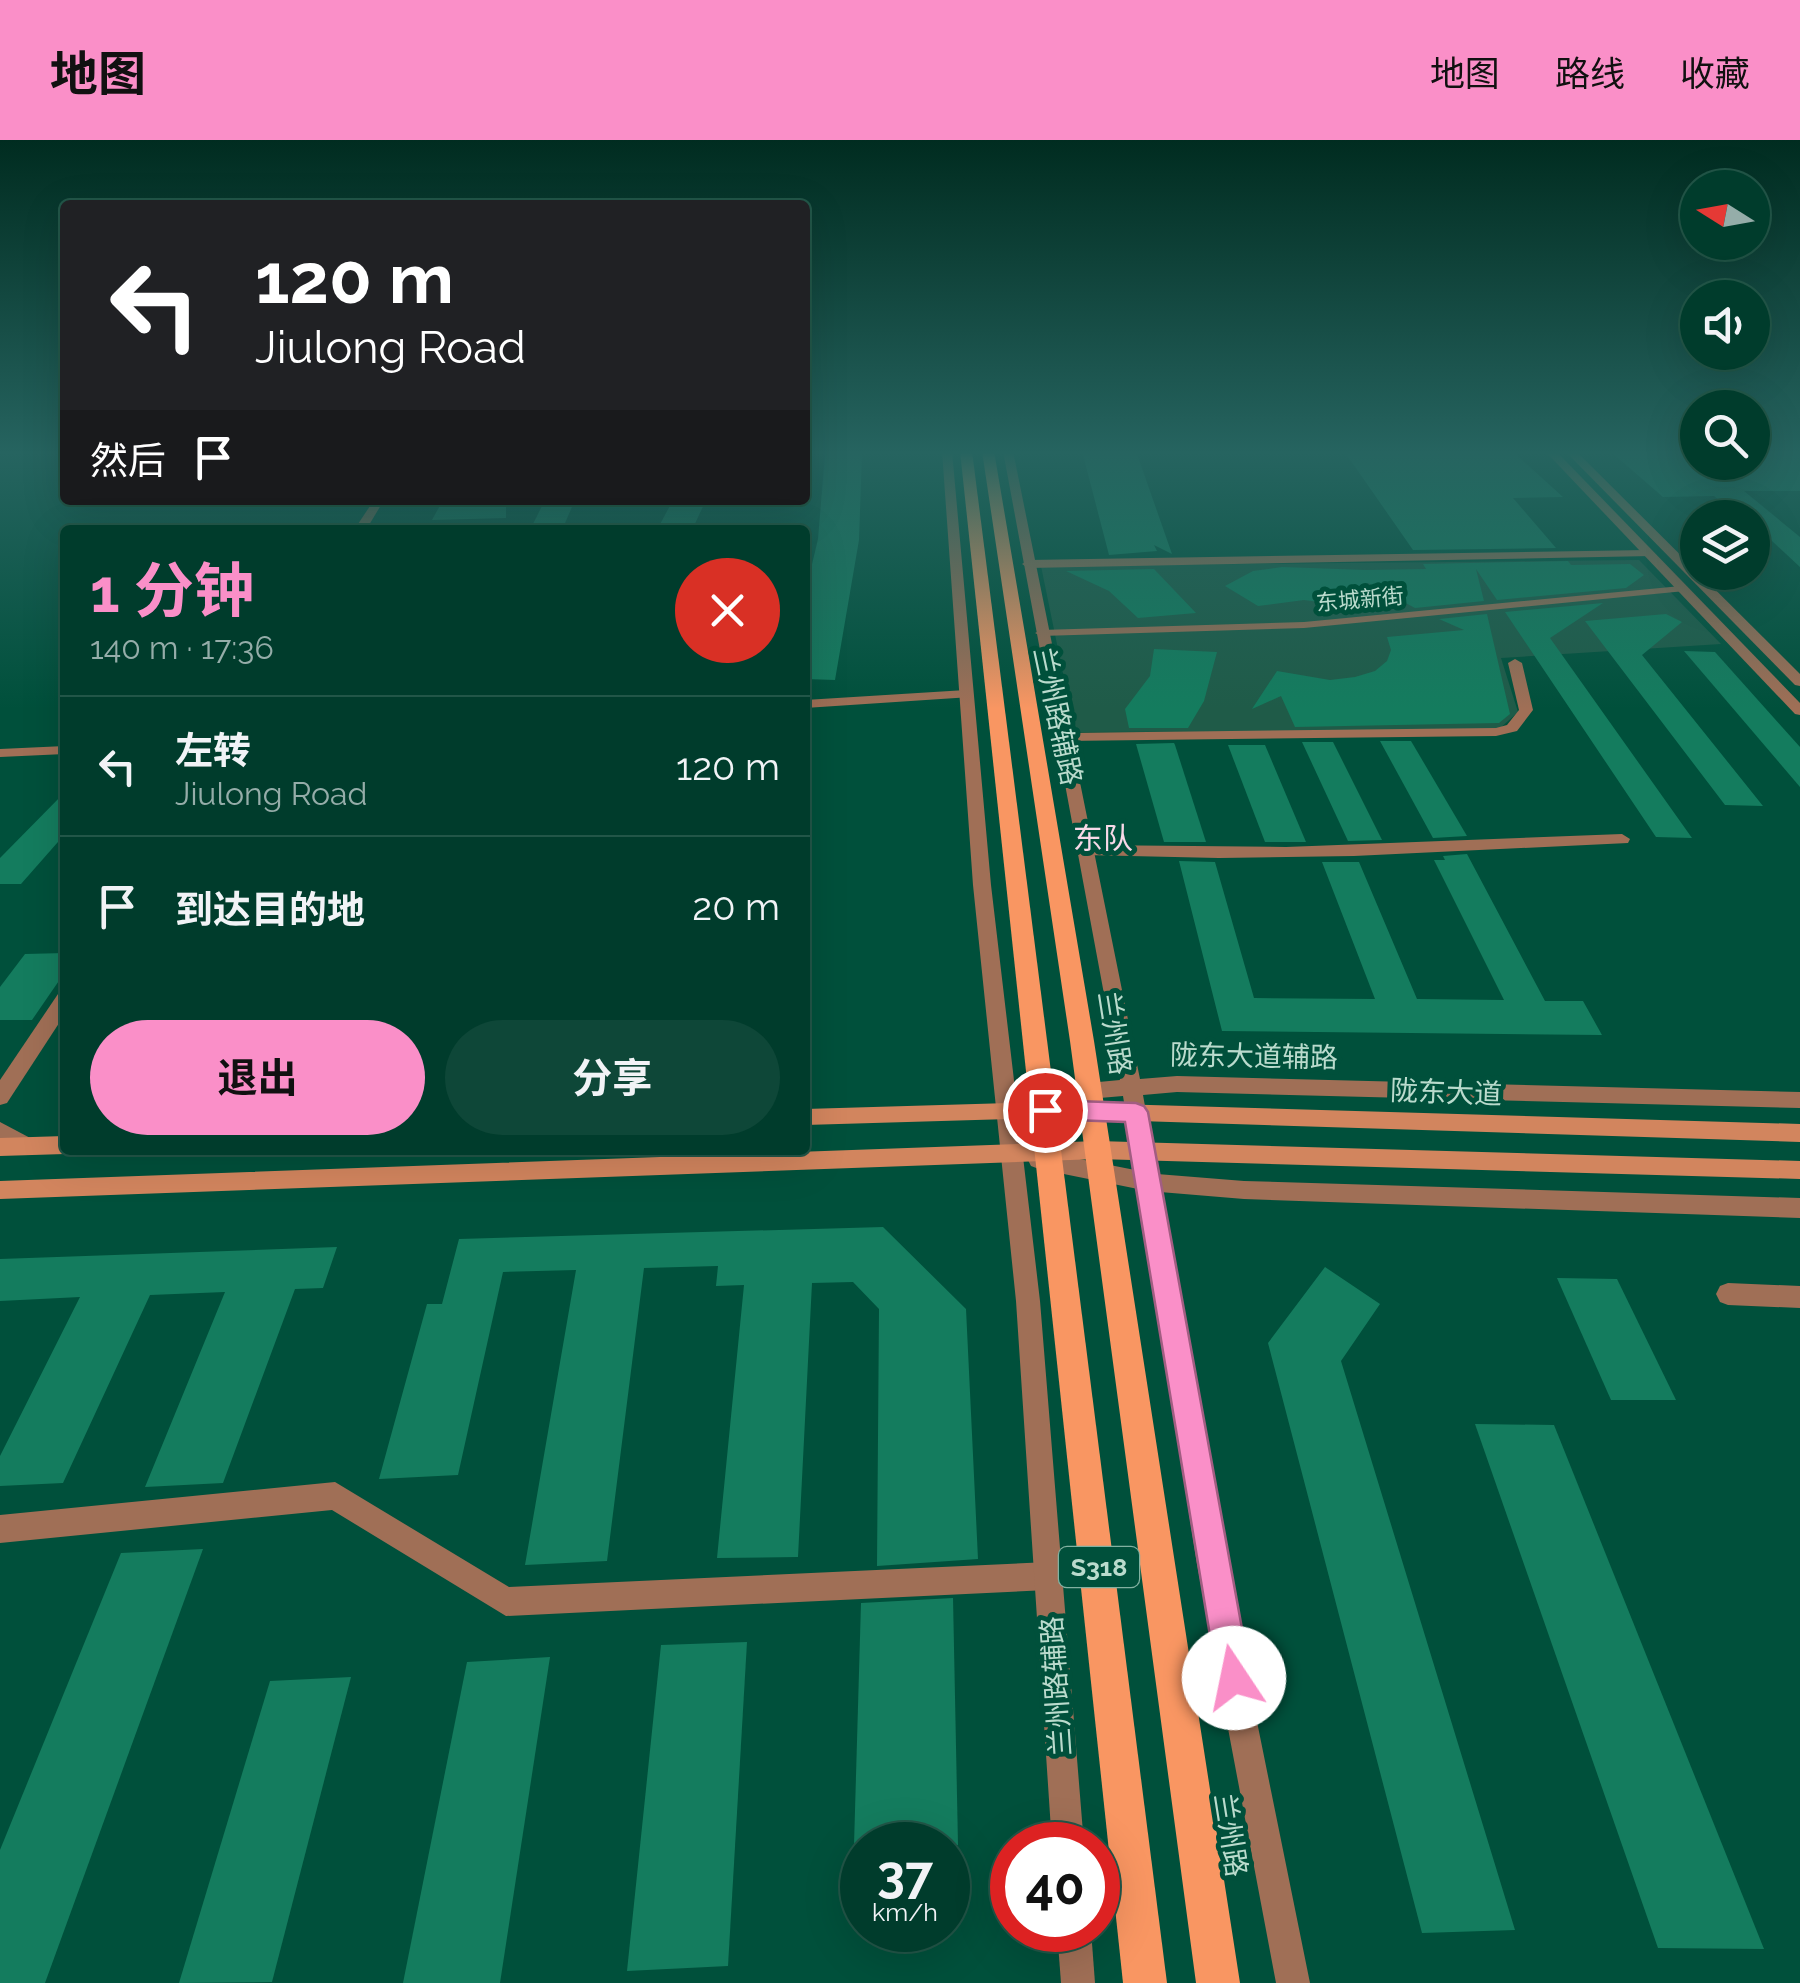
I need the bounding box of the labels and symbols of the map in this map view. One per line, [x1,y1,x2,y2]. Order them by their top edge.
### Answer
north arrow [1680,170,1770,260]
street label: 东城新街 [1315,582,1405,616]
street label: 兰州路辅路 [1027,644,1088,788]
district label: 东队 [1073,821,1133,856]
street label: 兰州路 [1092,989,1137,1077]
street label: 陇东大道辅路 [1170,1039,1338,1074]
pin [1003,1068,1088,1153]
street label: 陇东大道 [1389,1074,1503,1111]
road number: S318 [1059,1547,1139,1587]
street label: 兰州路辅路 [1035,1615,1078,1757]
position arrow [1182,1626,1286,1730]
street label: 兰州路 [1208,1791,1253,1879]
speed limit sign: 40 [990,1822,1120,1952]

